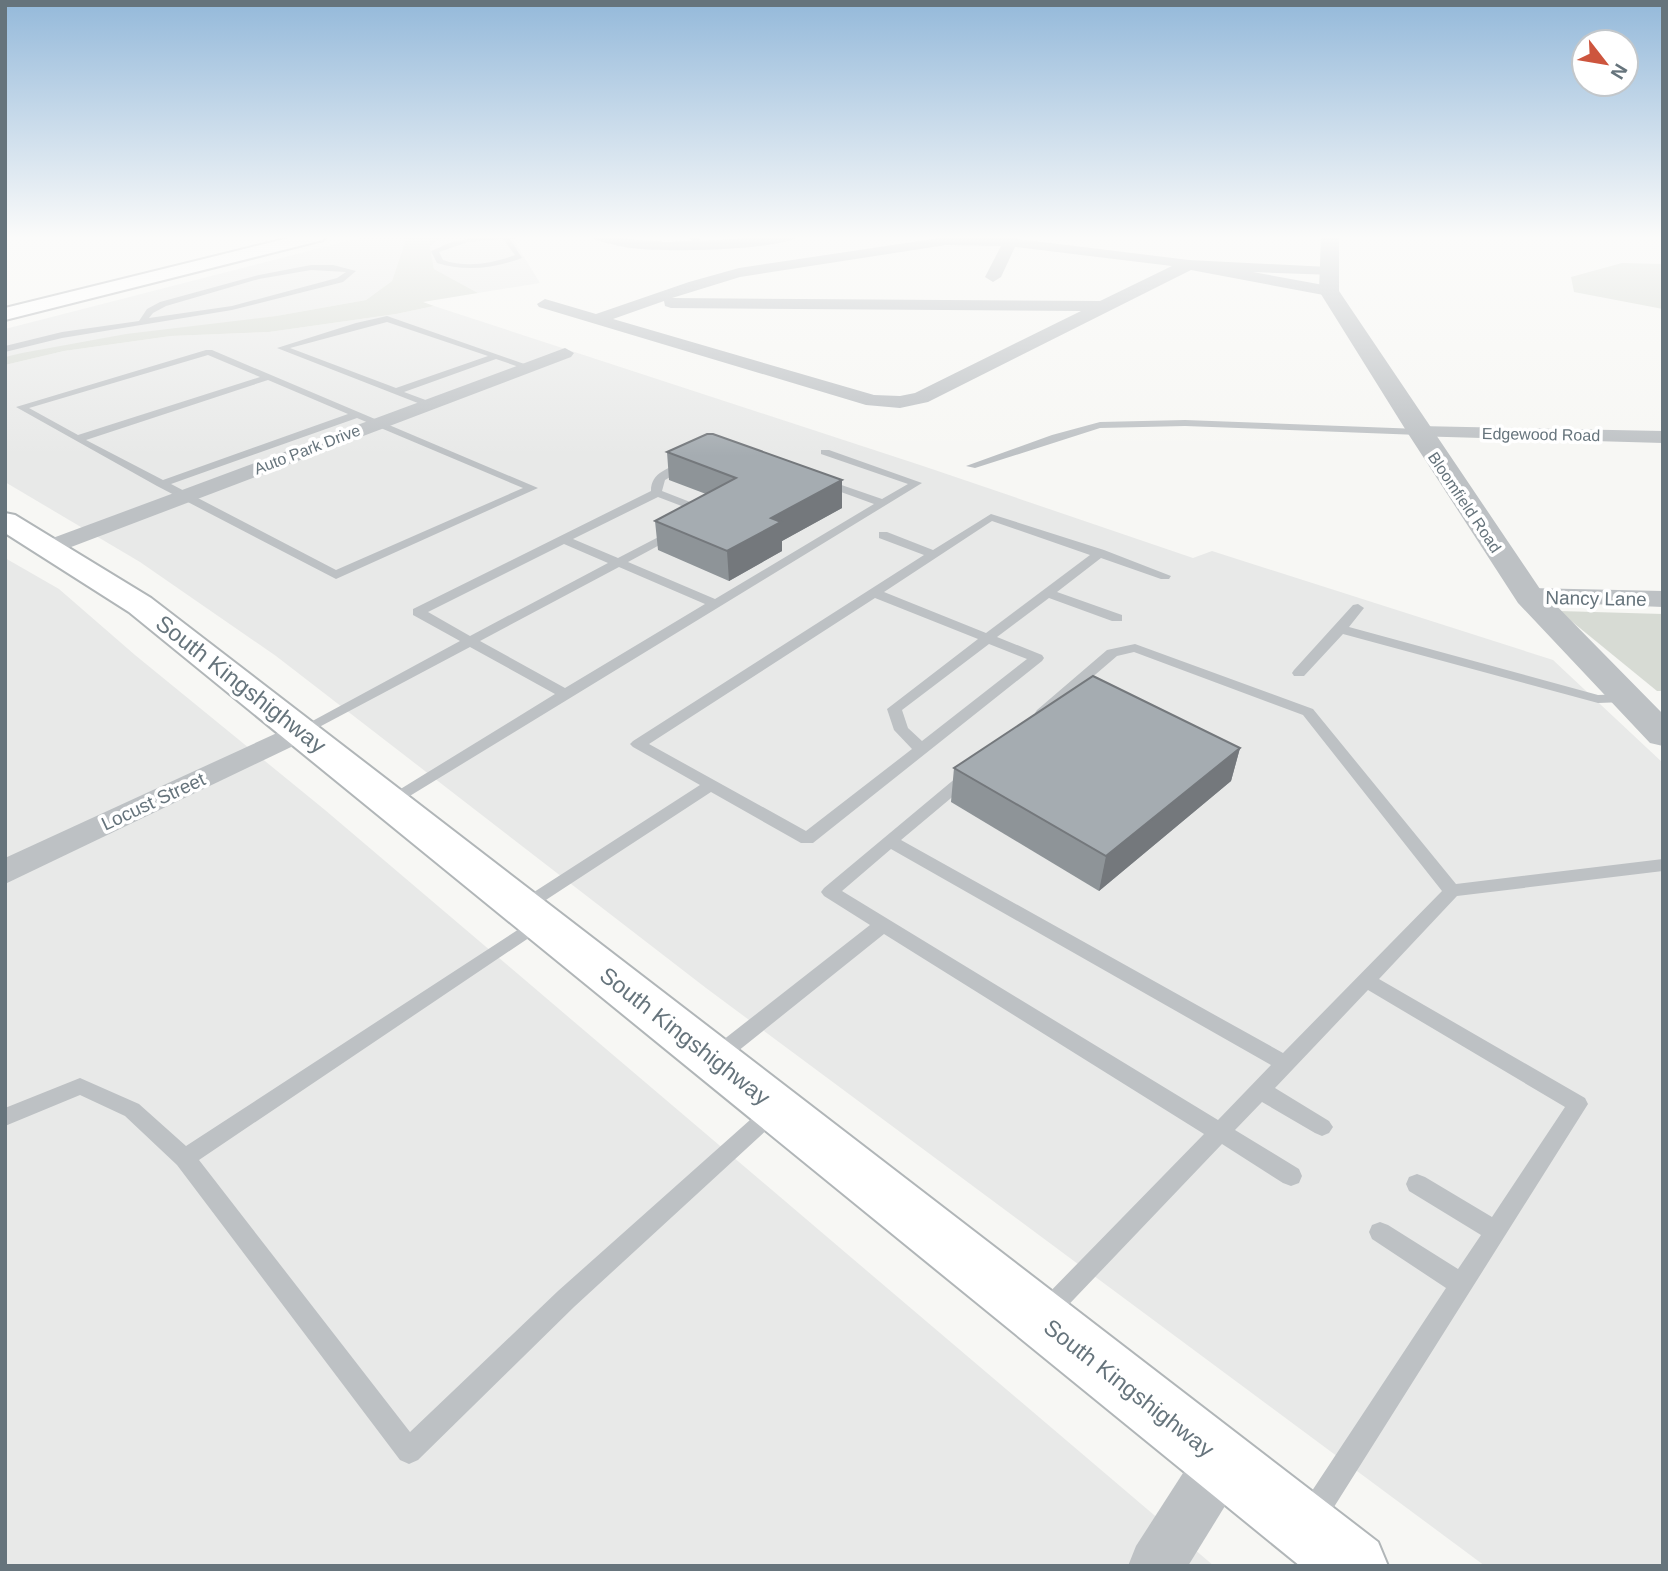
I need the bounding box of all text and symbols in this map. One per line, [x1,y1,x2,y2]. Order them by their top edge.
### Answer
north arrow [1570,28,1640,98]
text: N [1607,60,1632,83]
street label: Auto Park Drive [252,421,363,477]
street label: Edgewood Road [1482,425,1600,444]
street label: Bloomfield Road [1425,449,1504,556]
street label: Nancy Lane [1545,587,1647,610]
street label: South Kingshighway [151,610,332,759]
street label: Locust Street [98,768,209,835]
street label: South Kingshighway [595,962,776,1111]
street label: South Kingshighway [1039,1314,1220,1463]

